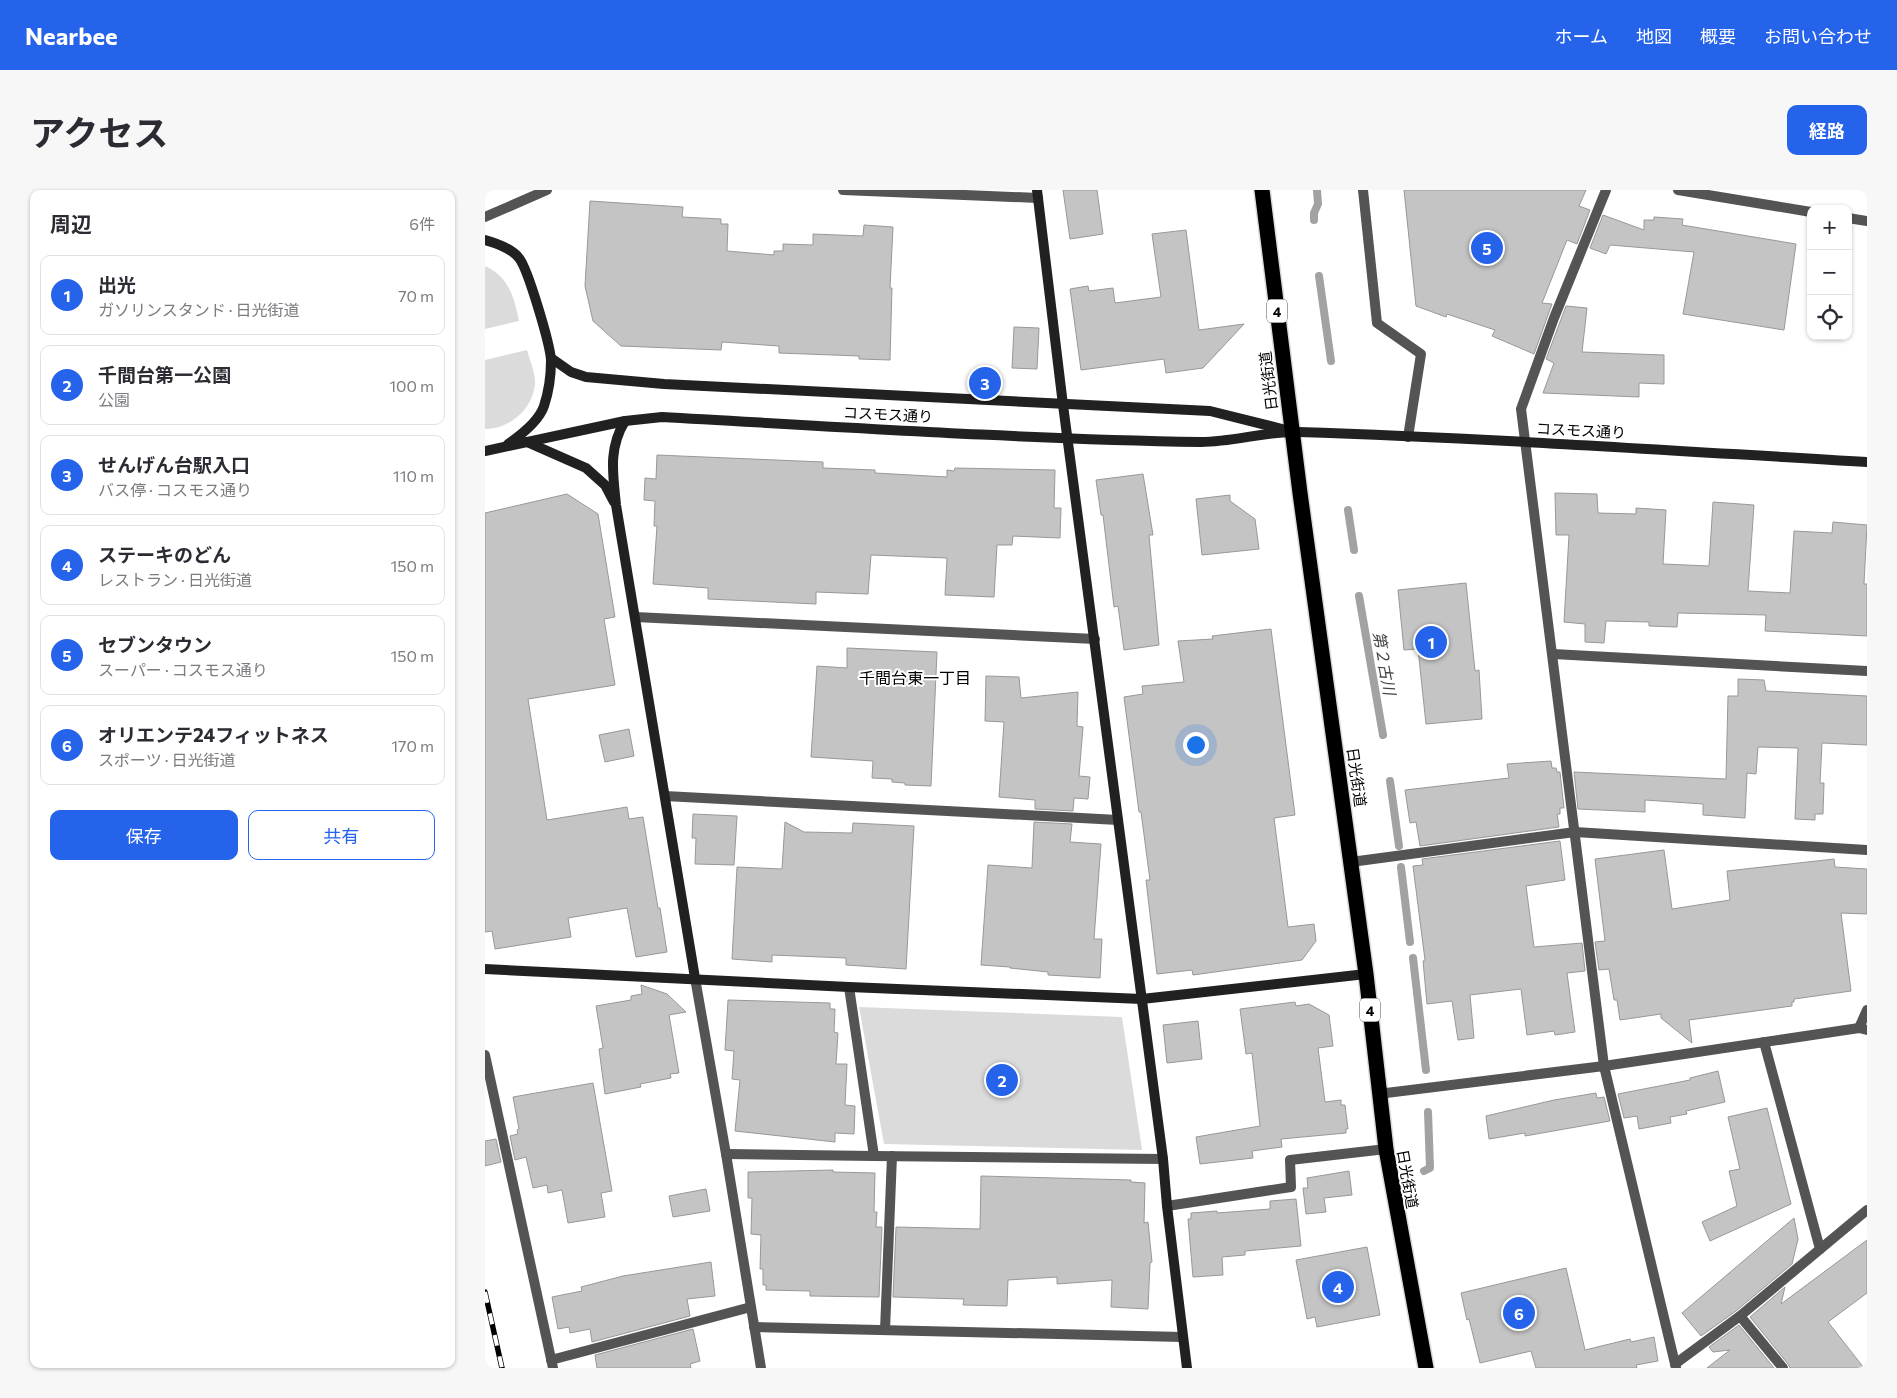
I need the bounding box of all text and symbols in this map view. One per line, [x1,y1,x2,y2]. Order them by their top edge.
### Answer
text: Nearbee [25,21,118,50]
text: ホーム [1555,25,1608,47]
text: 地図 [1636,25,1672,47]
text: 概要 [1700,25,1736,47]
text: お問い合わせ [1764,25,1872,47]
button: 経路 [1787,105,1867,155]
text: アクセス [30,110,168,153]
map controls [1807,205,1852,340]
button: + [1807,205,1852,250]
text: 周辺 [50,211,92,236]
text: 6件 [409,214,435,233]
pin: 5 [1471,229,1503,267]
button: − [1807,250,1852,295]
text: 出光 [98,273,136,296]
text: 1 [63,286,71,305]
text: 70 m [398,286,434,305]
button: locate [1807,295,1852,340]
text: ガソリンスタンド · 日光街道 [98,300,300,319]
road number: 4 [1267,300,1287,322]
street label: 日光街道 [1255,350,1281,412]
text: 千間台第一公園 [98,363,231,386]
pin: 3 [969,364,1001,402]
text: 2 [62,376,72,395]
text: 100 m [389,376,434,395]
text: 公園 [98,390,130,409]
street label: コスモス通り [843,403,933,425]
street label: コスモス通り [1536,419,1626,441]
text: せんげん台駅入口 [98,453,250,476]
text: 3 [62,466,72,485]
text: 110 m [393,466,434,485]
text: バス停 · コスモス通り [98,480,252,499]
text: ステーキのどん [98,543,231,566]
text: 4 [62,556,72,575]
text: 150 m [391,556,434,575]
text: レストラン · 日光街道 [98,570,252,589]
pin: 1 [1415,623,1447,661]
water label: 第２古川 [1370,630,1400,698]
text: セブンタウン [98,633,212,656]
text: 5 [62,646,72,665]
text: 150 m [391,646,434,665]
text: スーパー · コスモス通り [98,660,268,679]
district label: 千間台東一丁目 [859,668,971,687]
text: オリエンテ24フィットネス [98,723,329,746]
your location [1183,732,1209,758]
text: 6 [62,736,72,755]
text: 170 m [391,736,434,755]
street label: 日光街道 [1344,746,1370,808]
text: スポーツ · 日光街道 [98,750,236,769]
button: 保存 [50,810,238,860]
button: 共有 [248,810,435,860]
road number: 4 [1360,998,1380,1022]
pin: 2 [986,1061,1018,1099]
street label: 日光街道 [1394,1148,1422,1210]
pin: 4 [1322,1268,1354,1306]
pin: 6 [1503,1294,1535,1332]

